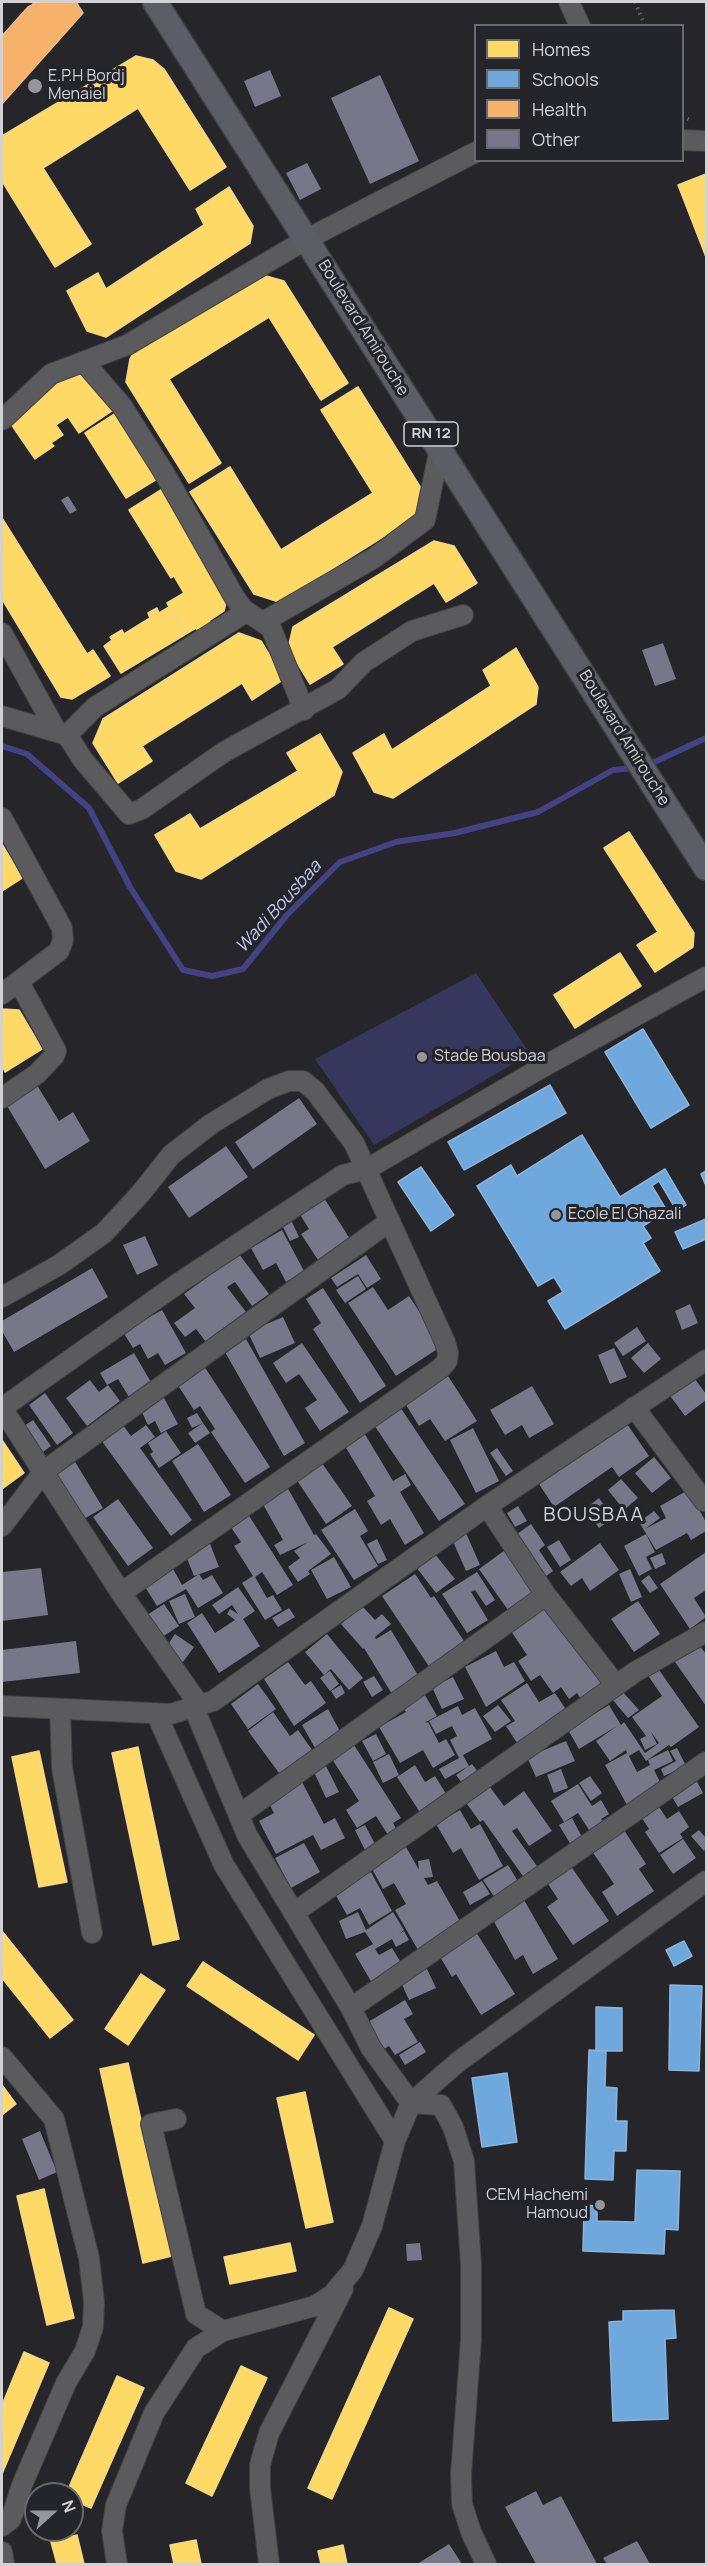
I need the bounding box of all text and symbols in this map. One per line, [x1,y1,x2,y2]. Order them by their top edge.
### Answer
legend [474,24,684,162]
text: Homes [532,37,590,61]
place label: E.P.H Bordj Menaiel [48,67,125,105]
text: Schools [532,67,599,91]
marker: E.P.H Bordj Menaiel [26,77,44,95]
text: Health [532,97,587,121]
text: Other [532,127,580,151]
street label: Boulevard Amirouche [313,257,413,399]
road number: RN 12 [404,422,458,446]
street label: Boulevard Amirouche [574,667,674,809]
water label: Wadi Bousbaa [232,856,326,958]
place label: Stade Bousbaa [434,1047,546,1067]
marker: Stade Bousbaa [415,1050,429,1064]
place label: Ecole El Ghazali [568,1205,682,1225]
marker: Ecole El Ghazali [549,1208,563,1222]
district label: BOUSBAA [543,1503,645,1527]
place label: CEM Hachemi Hamoud [486,2186,588,2224]
marker: CEM Hachemi Hamoud [593,2198,607,2212]
north arrow [24,2482,84,2542]
text: N [57,2497,81,2516]

